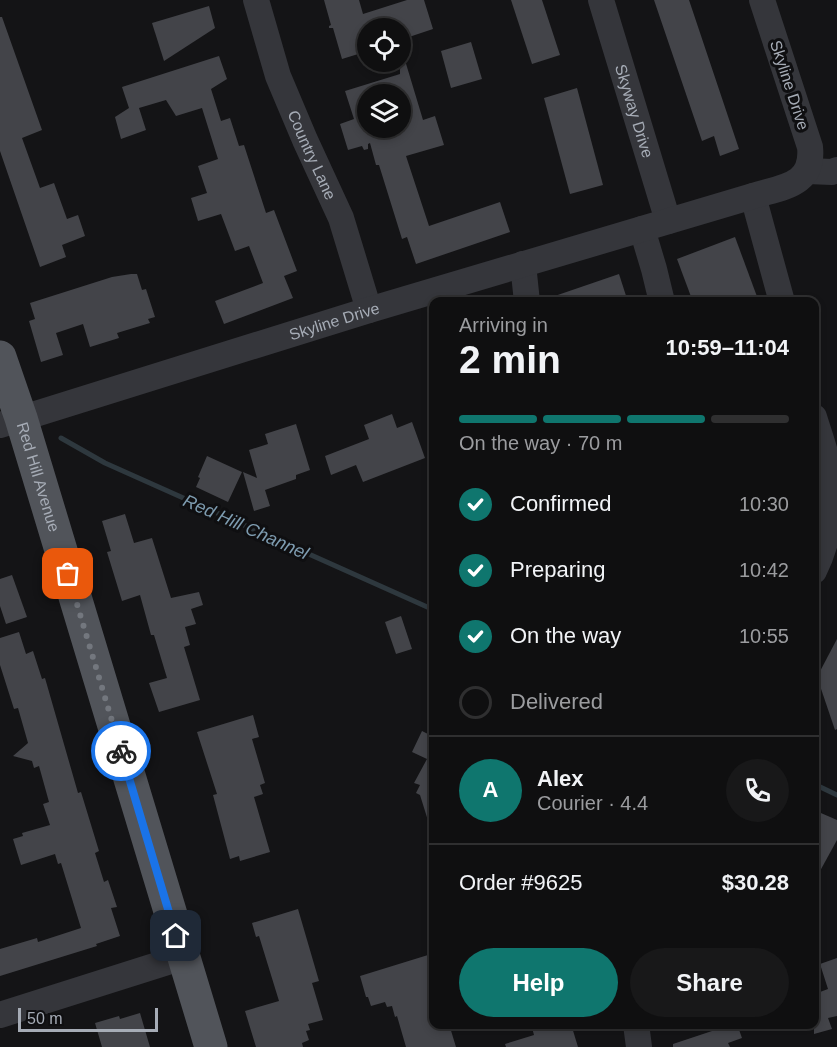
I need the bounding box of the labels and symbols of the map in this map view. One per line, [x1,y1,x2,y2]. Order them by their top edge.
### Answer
street label: Skyline Drive [767,38,812,132]
street label: Skyway Drive [612,62,656,160]
street label: Country Lane [284,108,339,202]
street label: Skyline Drive [287,299,381,343]
street label: Red Hill Avenue [14,420,63,534]
water label: Red Hill Channel [180,490,313,564]
pin [42,548,93,599]
courier [91,721,151,781]
pin [150,910,201,961]
scale bar [18,1005,158,1032]

